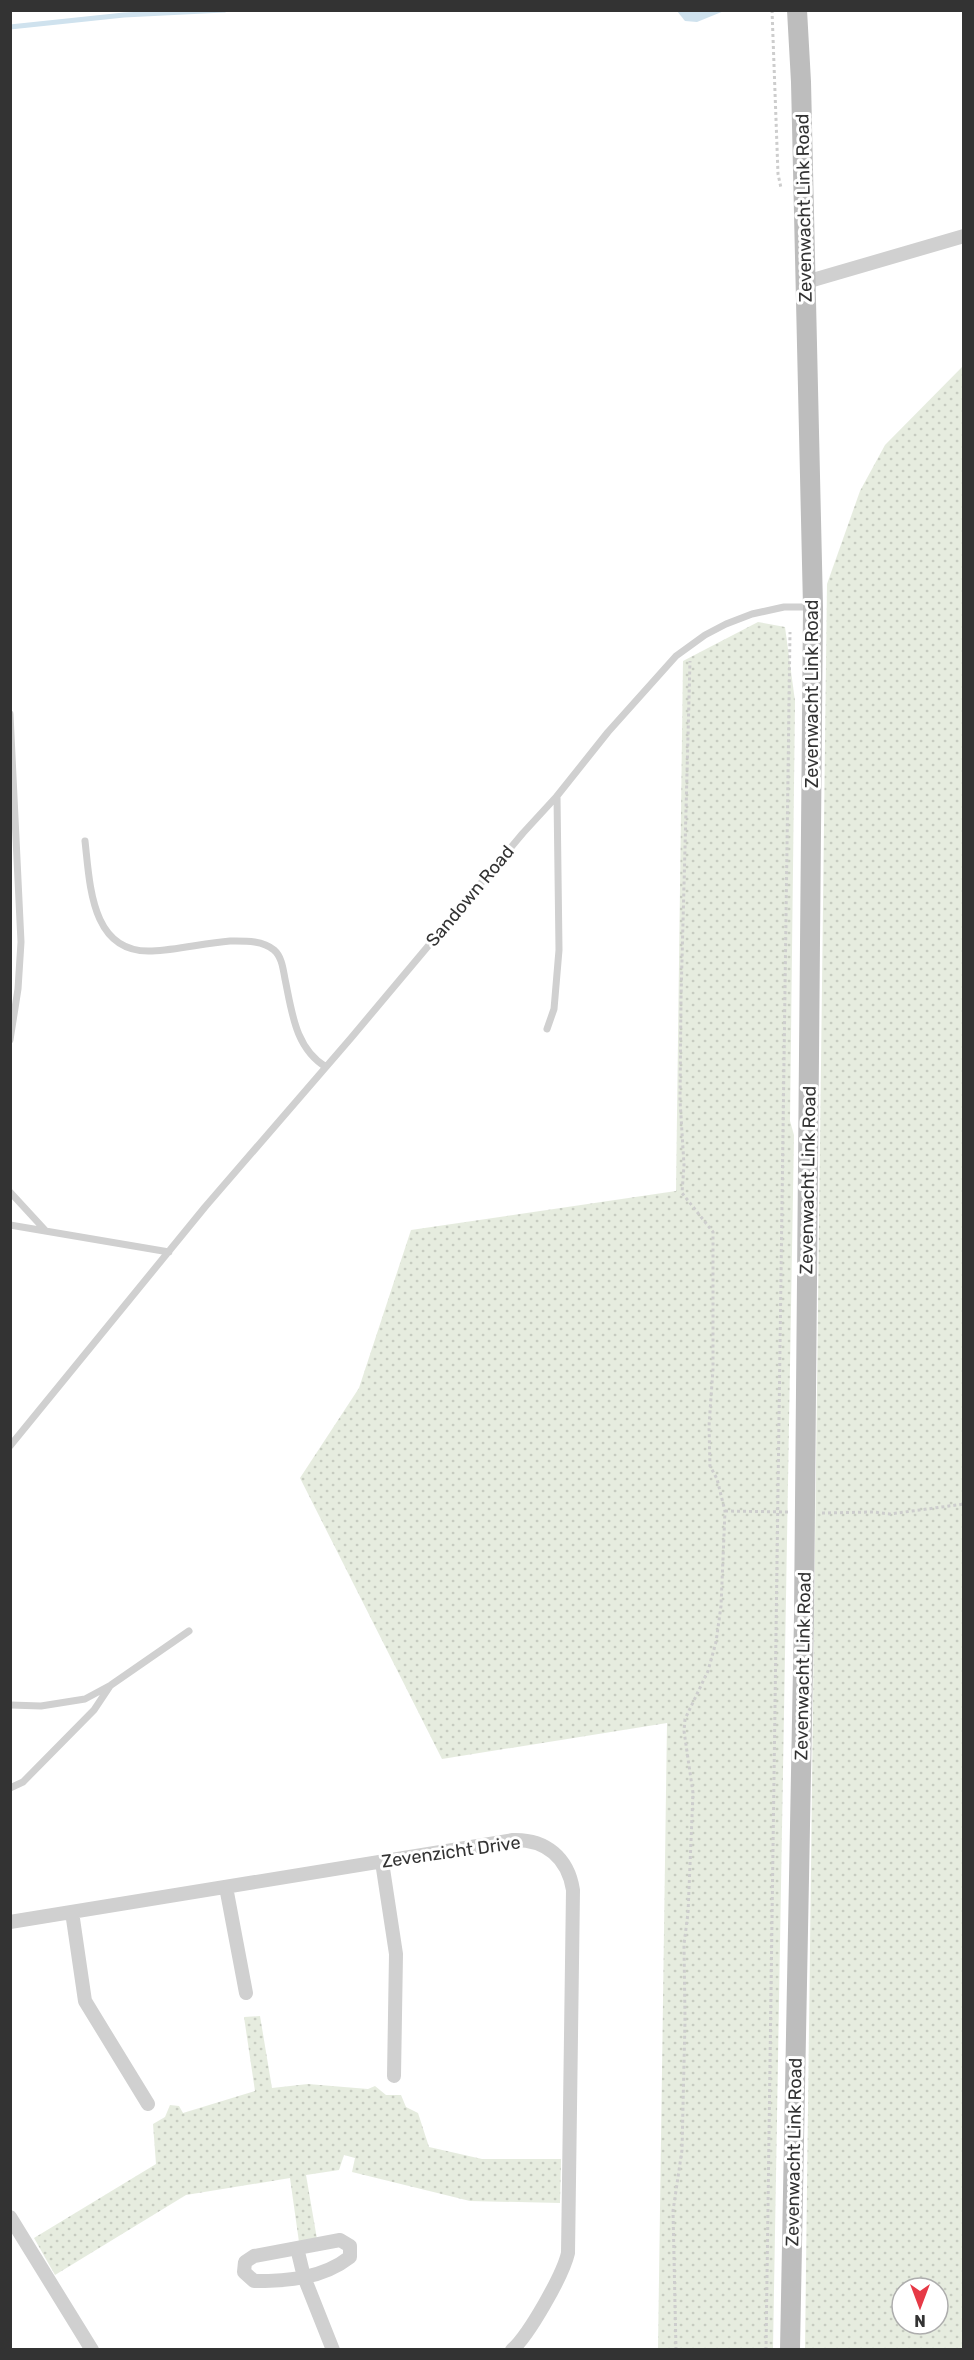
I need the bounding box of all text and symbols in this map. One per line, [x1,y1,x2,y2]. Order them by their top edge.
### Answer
street label: Zevenwacht Link Road [791,113,817,303]
street label: Zevenwacht Link Road [801,600,823,788]
street label: Sandown Road [421,841,519,951]
street label: Zevenwacht Link Road [795,1085,821,1275]
street label: Zevenwacht Link Road [790,1571,816,1761]
street label: Zevenzicht Drive [380,1831,522,1873]
street label: Zevenwacht Link Road [781,2057,807,2247]
north arrow [890,2276,950,2336]
text: N [914,2311,926,2330]

